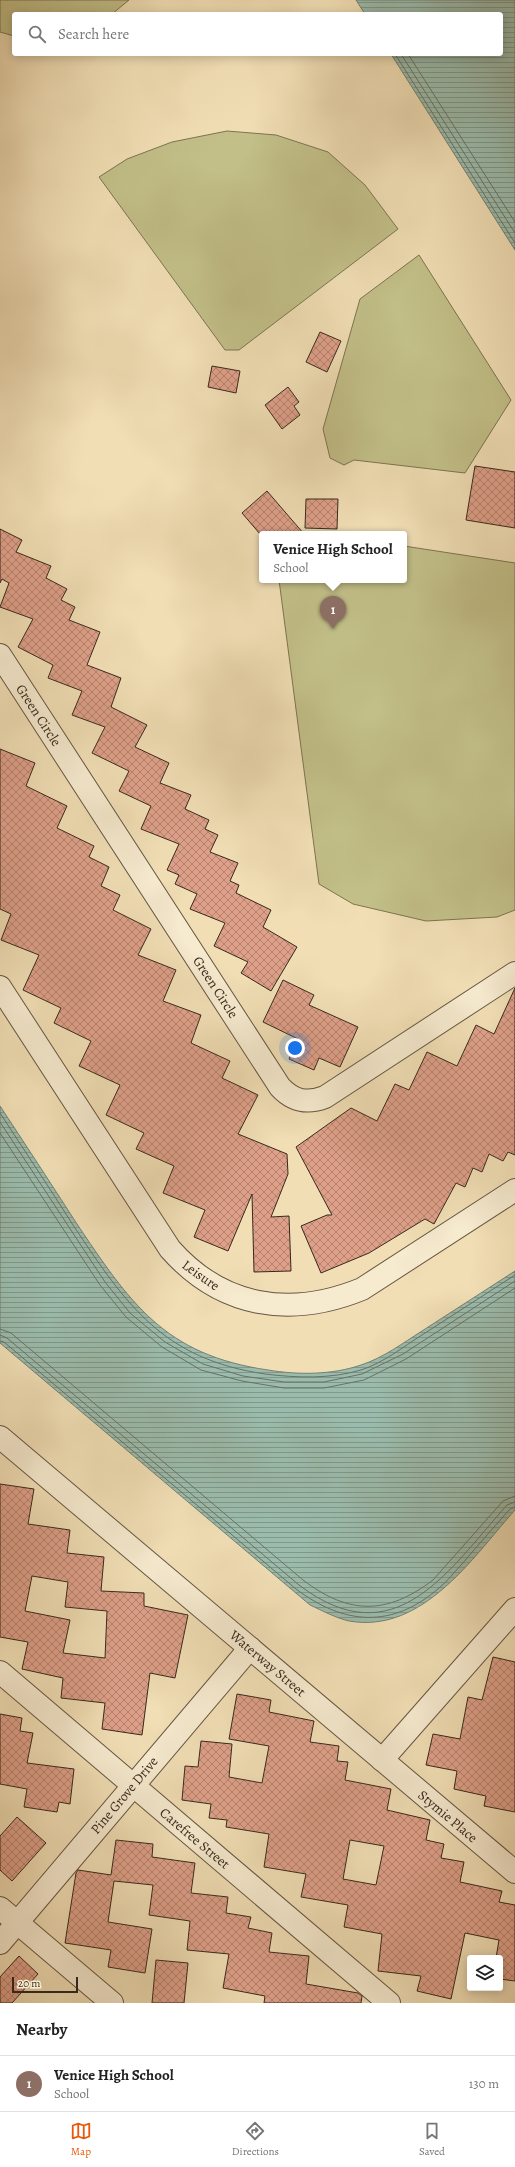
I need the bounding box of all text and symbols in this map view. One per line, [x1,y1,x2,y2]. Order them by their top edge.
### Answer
search box [12,12,503,56]
icon: search [26,23,48,45]
text: Search here [58,24,129,44]
popup [259,531,407,583]
text: Venice High School [273,539,393,559]
text: School [273,559,308,576]
pin: 1 [320,596,346,629]
street label: Green Circle [11,681,66,750]
street label: Green Circle [188,953,243,1022]
your location [285,1038,305,1058]
street label: Leisure [178,1256,223,1295]
street label: Waterway Street [225,1625,310,1701]
street label: Pine Grove Drive [86,1753,162,1838]
street label: Stymie Place [414,1786,482,1847]
street label: Carefree Street [155,1803,234,1874]
map controls [467,1955,503,1991]
button: layers [467,1955,503,1991]
scale bar [12,1975,78,1994]
text: 20 m [18,1976,40,1991]
text: Nearby [16,2018,67,2041]
text: Venice High School [54,2065,174,2085]
text: 1 [27,2075,31,2092]
text: 130 m [469,2075,499,2092]
text: School [54,2085,89,2102]
tab: Map [70,2120,92,2159]
tab: Directions [232,2120,279,2159]
tab: Saved [419,2120,445,2159]

